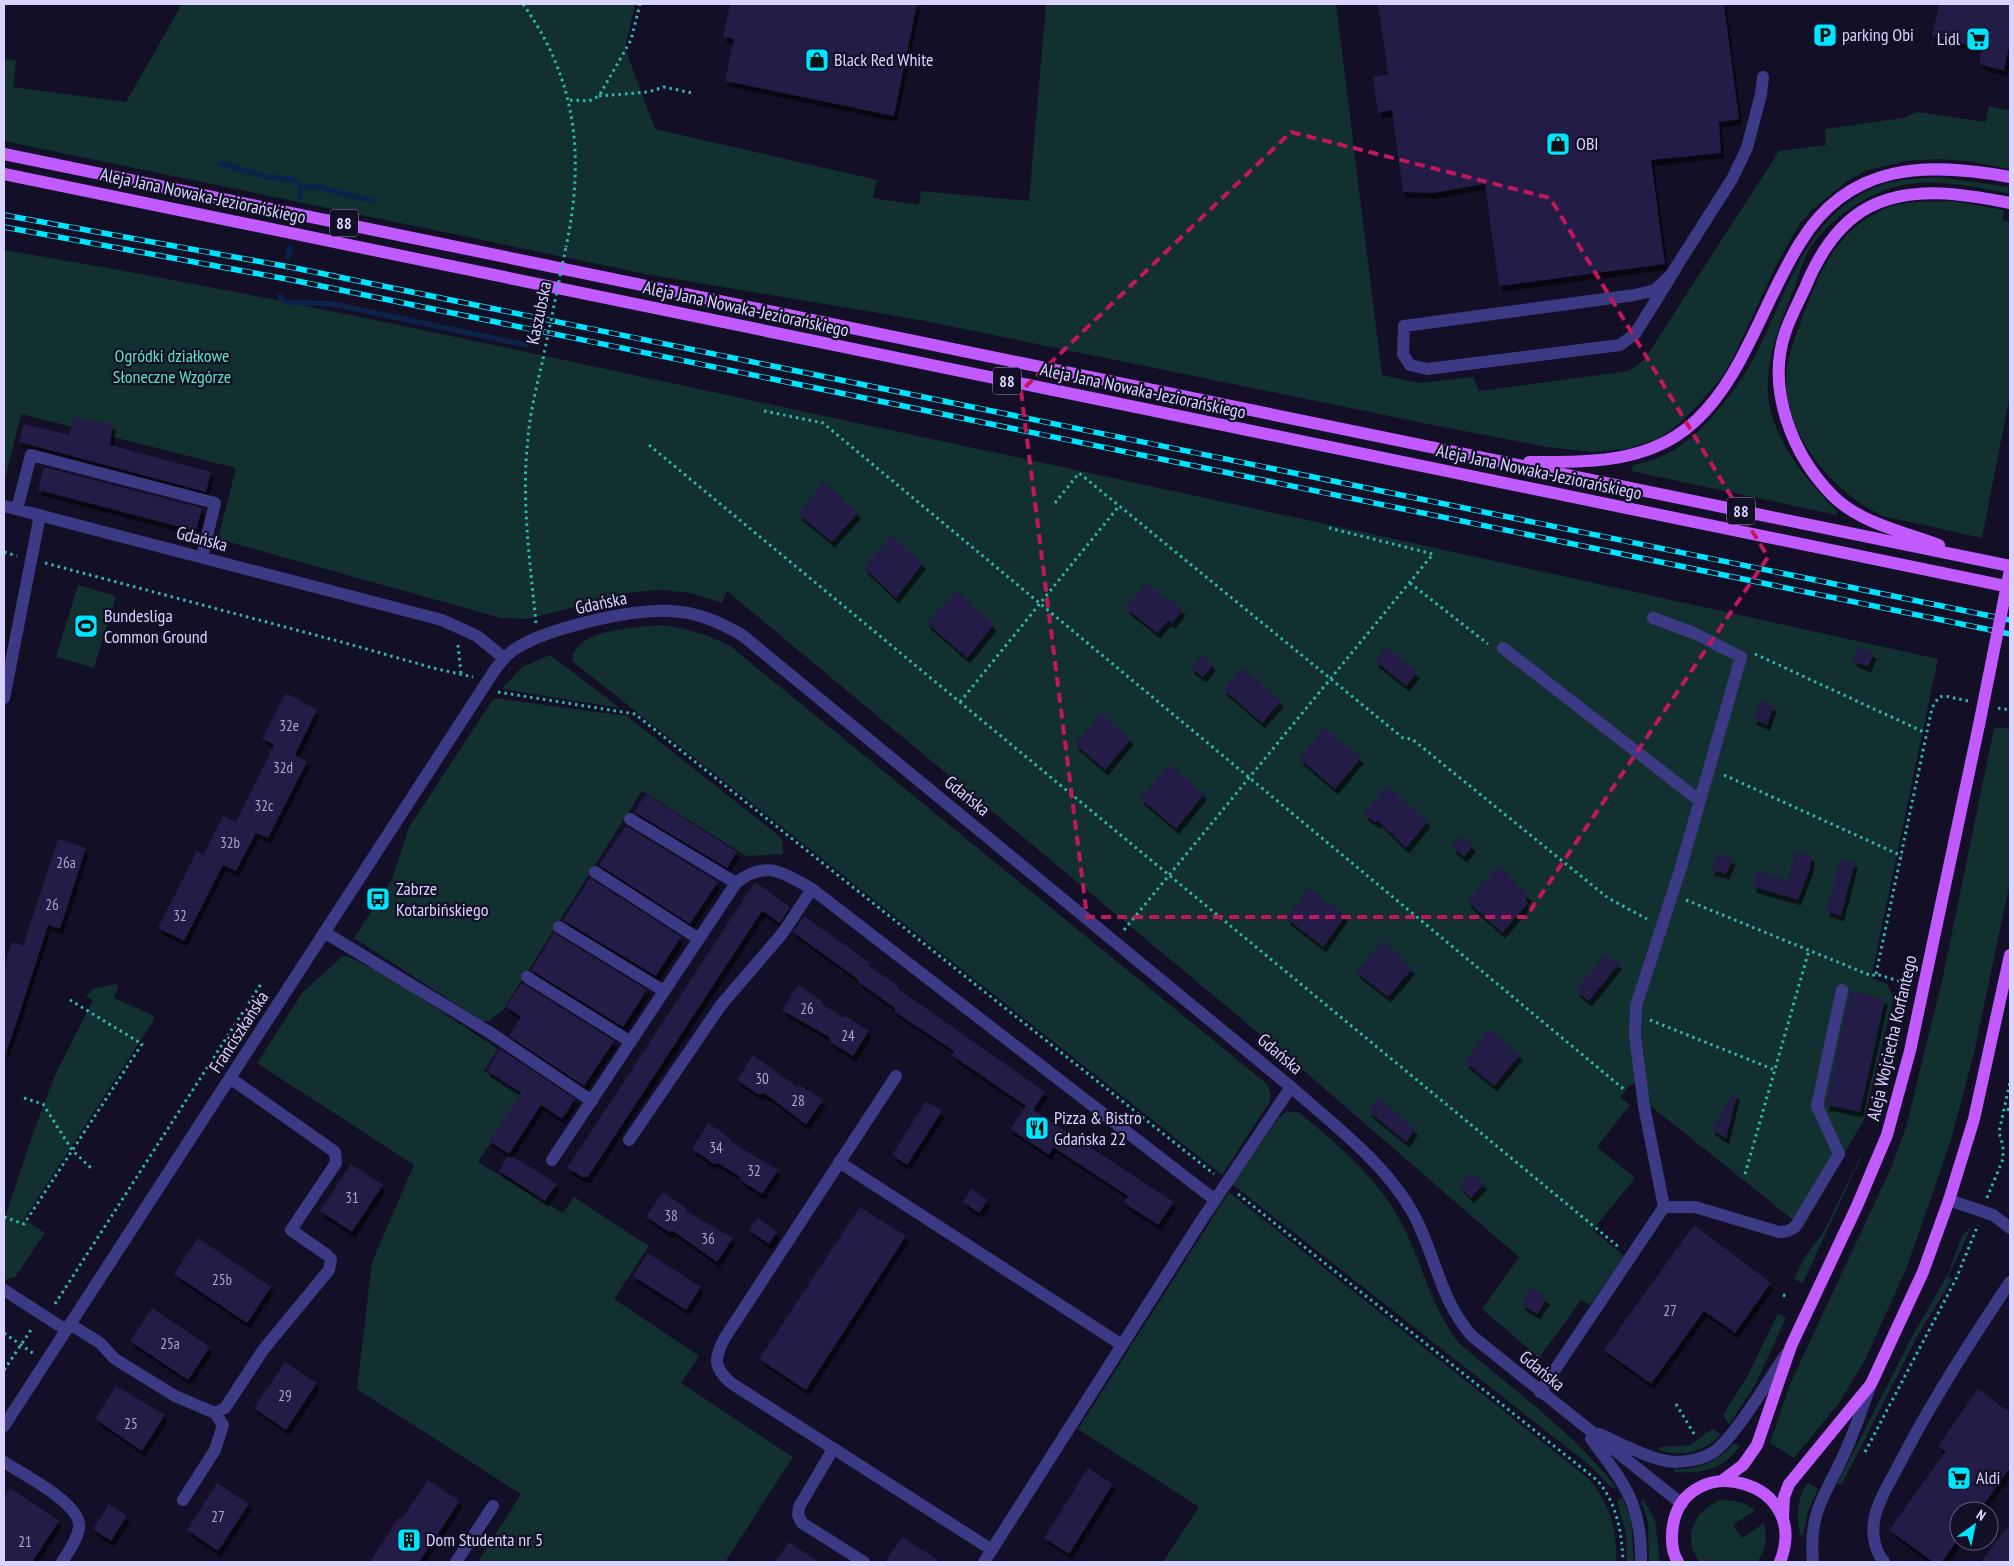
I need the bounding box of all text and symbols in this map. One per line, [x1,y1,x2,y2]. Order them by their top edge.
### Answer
parking icon: parking Obi [1812,22,1838,48]
place label: parking Obi [1842,23,1914,46]
supermarket icon: Lidl [1965,26,1991,52]
place label: Lidl [1937,27,1961,50]
shop icon: Black Red White [804,47,830,73]
place label: Black Red White [834,48,934,71]
shop icon: OBI [1545,131,1571,157]
place label: OBI [1576,132,1599,155]
street label: Aleja Jana Nowaka-Jeziorańskiego [98,162,308,229]
road number: 88 [330,210,358,237]
street label: Aleja Jana Nowaka-Jeziorańskiego [641,275,851,342]
street label: Kaszubska [521,279,556,347]
park label: Ogródki działkowe Słoneczne Wzgórze [113,344,231,388]
street label: Aleja Jana Nowaka-Jeziorańskiego [1038,357,1248,424]
road number: 88 [993,368,1021,394]
street label: Aleja Jana Nowaka-Jeziorańskiego [1434,438,1644,505]
road number: 88 [1727,498,1755,524]
street label: Gdańska [174,521,230,556]
street label: Gdańska [573,586,629,619]
place label: Bundesliga Common Ground [104,604,208,648]
sports icon: Bundesliga Common Ground [73,613,99,639]
house number: 32e [279,716,299,735]
house number: 32d [273,758,293,777]
street label: Gdańska [940,770,995,821]
house number: 32c [255,796,274,815]
house number: 32b [220,833,240,852]
house number: 26a [56,853,76,872]
place label: Zabrze Kotarbińskiego [396,877,489,921]
bus stop icon: Zabrze Kotarbińskiego [365,886,391,912]
house number: 26 [45,895,59,914]
house number: 32 [173,906,187,925]
street label: Aleja Wojciecha Korfantego [1861,953,1922,1123]
street label: Franciszkańska [204,987,273,1077]
house number: 26 [800,999,814,1018]
house number: 24 [841,1026,855,1045]
street label: Gdańska [1253,1028,1308,1079]
house number: 30 [755,1069,769,1088]
house number: 28 [791,1091,805,1110]
place label: Pizza & Bistro Gdańska 22 [1054,1106,1142,1150]
restaurant icon: Pizza & Bistro Gdańska 22 [1024,1115,1050,1141]
house number: 34 [709,1138,723,1157]
house number: 32 [747,1161,761,1180]
house number: 31 [345,1188,359,1207]
house number: 38 [664,1206,678,1225]
house number: 36 [701,1229,715,1248]
house number: 25b [212,1270,232,1289]
house number: 27 [1663,1301,1677,1320]
house number: 25a [160,1334,180,1353]
street label: Gdańska [1515,1345,1570,1396]
house number: 29 [278,1386,292,1405]
house number: 25 [124,1414,138,1433]
supermarket icon: Aldi [1946,1465,1972,1491]
place label: Aldi [1976,1466,2000,1489]
north arrow [1949,1501,1999,1551]
text: N [1973,1505,1989,1525]
house number: 27 [211,1507,225,1526]
building icon: Dom Studenta nr 5 [396,1527,422,1553]
place label: Dom Studenta nr 5 [426,1528,543,1551]
house number: 21 [18,1532,32,1551]

